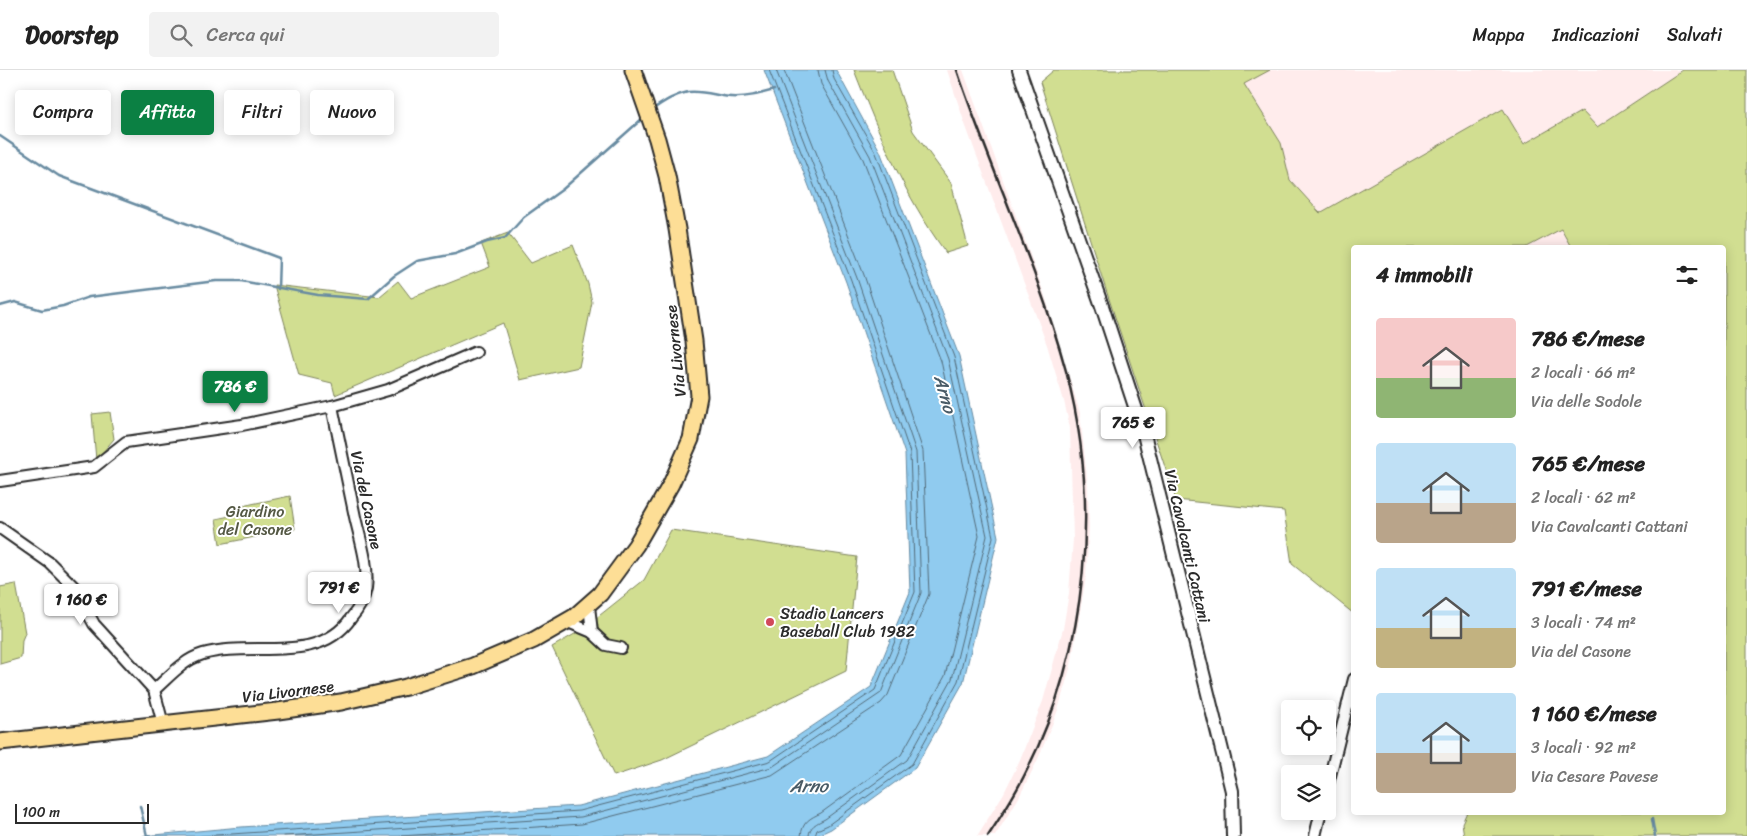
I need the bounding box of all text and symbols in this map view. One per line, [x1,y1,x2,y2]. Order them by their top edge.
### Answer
search box [149,12,499,57]
text: Doorstep [25,14,119,56]
text: Cerca qui [207,18,285,51]
text: Mappa [1472,19,1524,51]
text: Indicazioni [1552,19,1639,51]
text: Salvati [1667,19,1722,51]
icon: search [167,21,195,49]
chip: Compra [15,90,111,135]
chip: Affitta [121,90,214,135]
chip: Filtri [224,90,300,135]
chip: Nuovo [310,90,394,135]
text: 4 immobili [1376,256,1472,294]
icon: filters [1673,261,1701,289]
street label: Via Livornese [656,303,695,398]
text: 786 €/mese [1531,320,1645,358]
icon: home [1416,338,1476,398]
text: 2 locali · 66 m² [1531,358,1636,387]
pin: 786 € [200,370,270,413]
water label: Arno [924,370,966,418]
text: 786 € [214,372,256,401]
text: Via delle Sodole [1531,387,1642,416]
pin: 765 € [1098,406,1168,449]
text: 765 € [1112,408,1154,437]
text: 765 €/mese [1531,445,1645,483]
street label: Via del Casone [342,448,391,552]
icon: home [1416,463,1476,523]
street label: Via Cavalcanti Cattani [1156,467,1219,626]
text: 2 locali · 62 m² [1531,483,1636,512]
park label: Giardino del Casone [218,497,292,544]
text: Via Cavalcanti Cattani [1531,512,1688,541]
text: 791 €/mese [1531,570,1642,608]
pin: 791 € [304,572,374,614]
text: 791 € [319,573,359,602]
pin: 1 160 € [35,584,127,626]
text: 1 160 € [55,585,107,614]
icon: home [1416,588,1476,648]
place label: Stadio Lancers Baseball Club 1982 [780,599,915,646]
text: 3 locali · 74 m² [1531,608,1636,637]
marker: Stadio Lancers Baseball Club 1982 [764,616,776,628]
text: Via del Casone [1531,637,1631,666]
street label: Via Livornese [241,671,336,711]
text: 1 160 €/mese [1531,695,1657,733]
map controls [1281,700,1336,820]
button: locate [1281,700,1336,755]
icon: home [1416,713,1476,773]
text: 3 locali · 92 m² [1531,733,1636,762]
text: Via Cesare Pavese [1531,762,1658,791]
button: layers [1281,765,1336,820]
water label: Arno [789,770,830,802]
text: 100 m [22,800,60,825]
scale bar [15,801,149,824]

